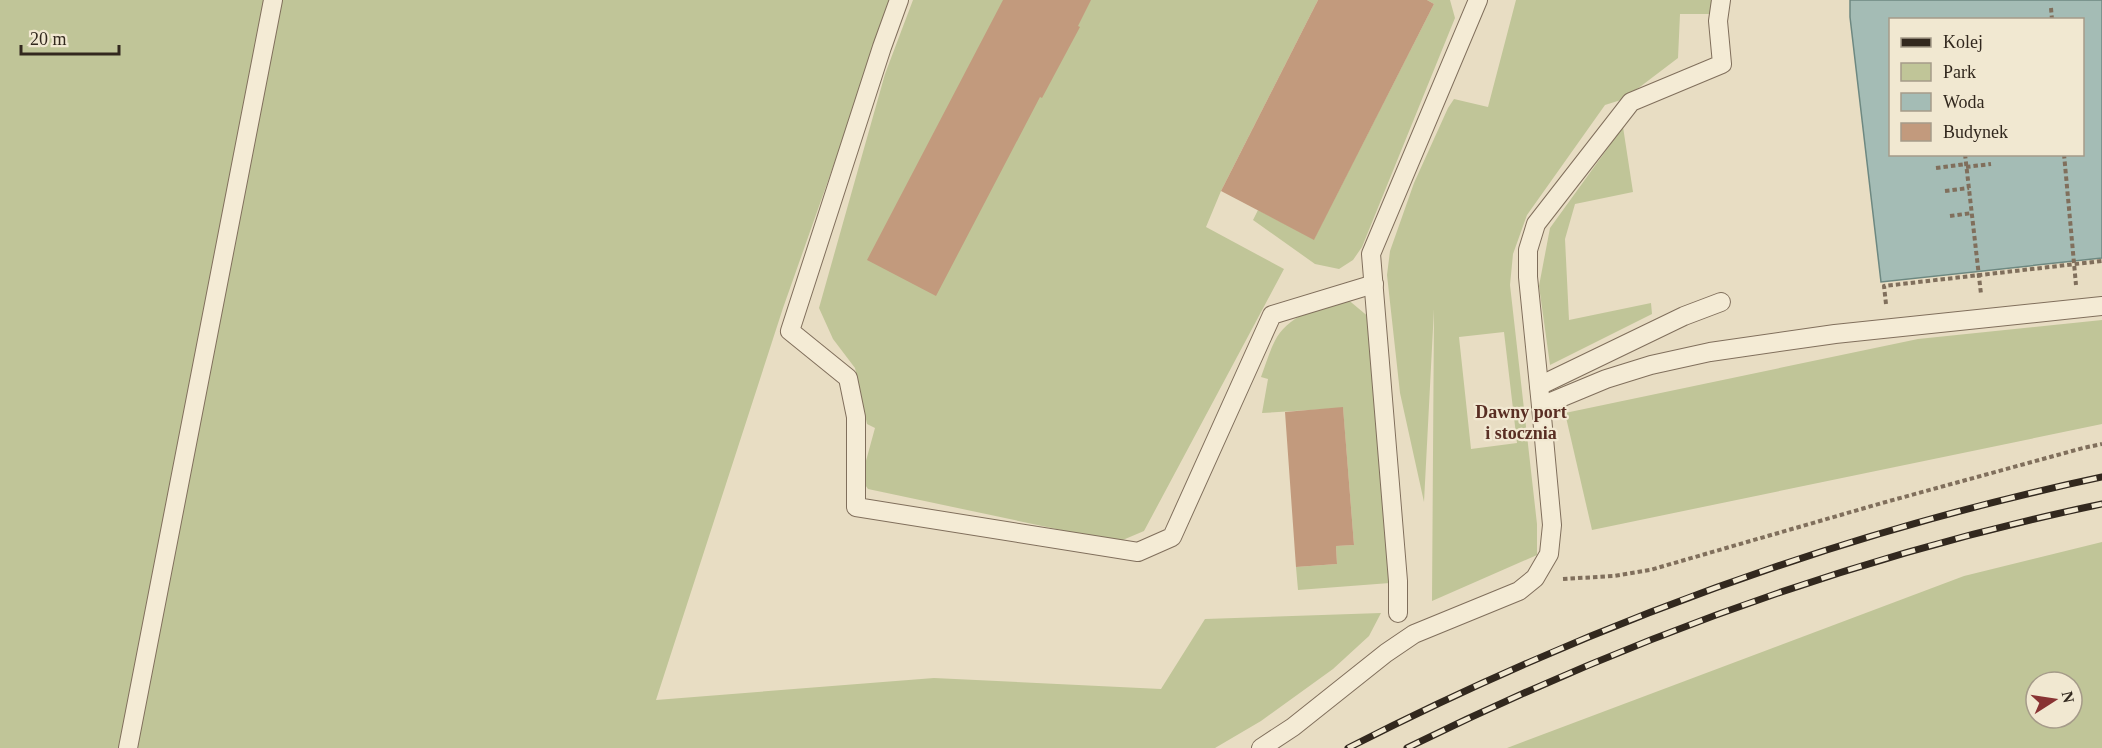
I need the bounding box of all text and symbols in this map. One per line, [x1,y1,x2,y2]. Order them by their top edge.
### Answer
scale bar [21,18,118,56]
legend [1889,18,2084,156]
text: 20 m [30,29,67,49]
text: Kolej [1943,32,1983,52]
text: Park [1943,62,1976,82]
text: Woda [1943,92,1985,112]
text: Budynek [1943,122,2008,142]
district label: Dawny port i stocznia [1475,402,1567,443]
north arrow [2024,670,2084,730]
text: N [2059,690,2078,705]

